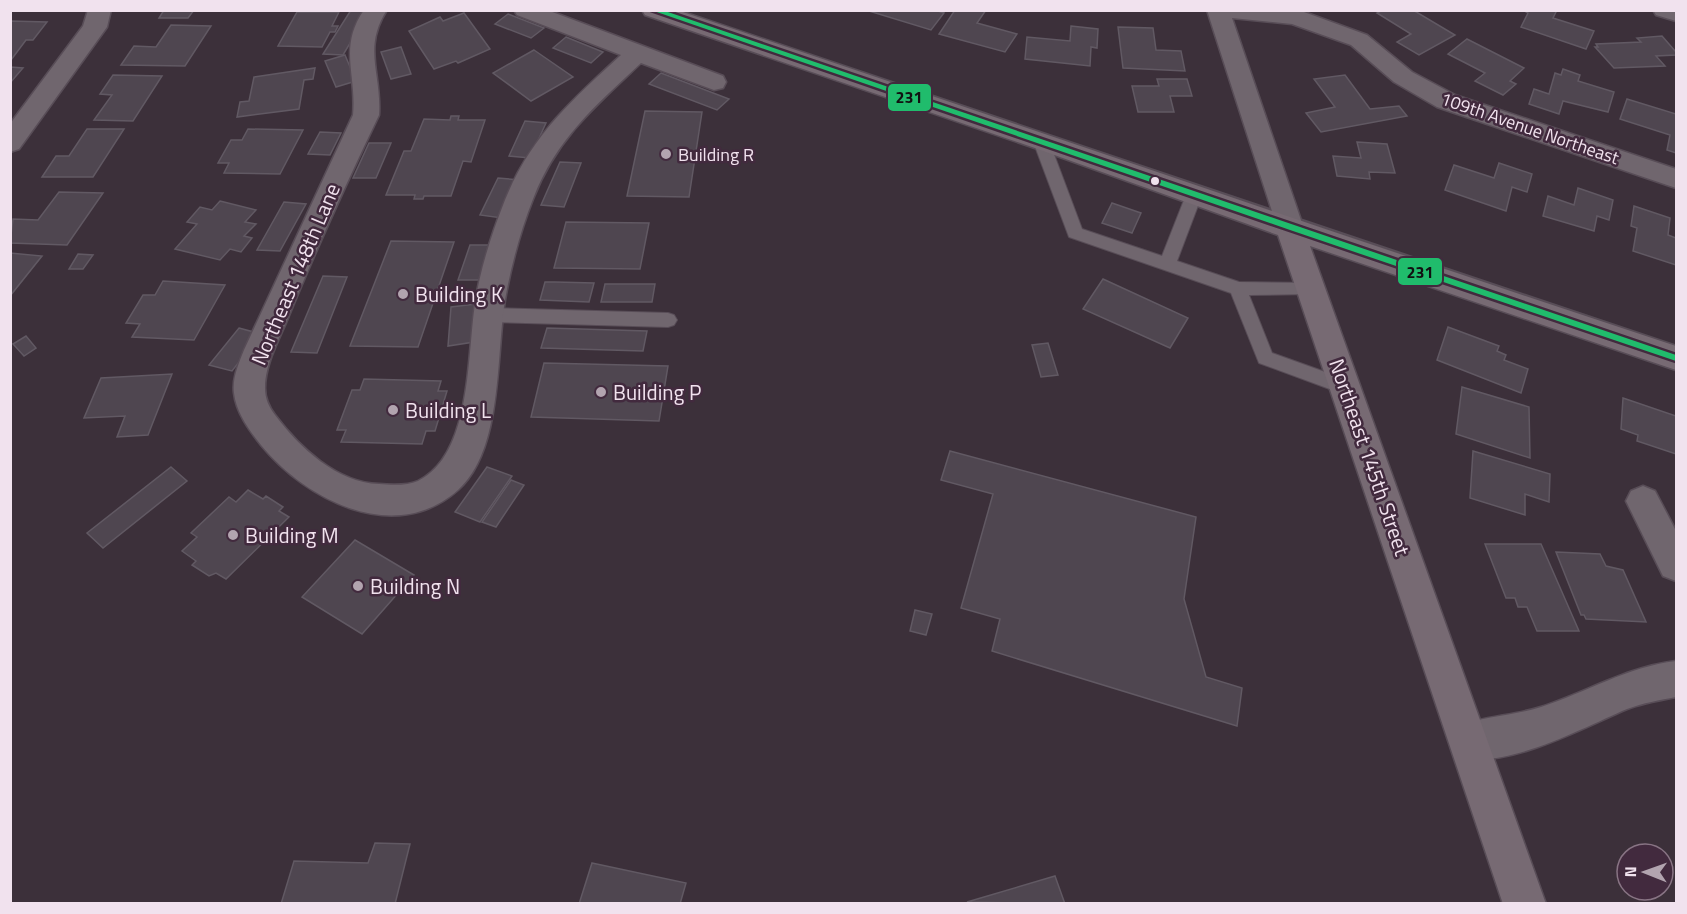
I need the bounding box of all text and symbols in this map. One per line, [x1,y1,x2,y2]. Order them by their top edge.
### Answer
line badge: 231 [887,83,932,112]
text: 231 [896,85,922,109]
street label: 109th Avenue Northeast [1437,85,1623,171]
place label: Building R [678,141,754,168]
marker: Building R [659,147,673,161]
unlabelled marker [1149,175,1161,187]
street label: Northeast 148th Lane [242,178,348,370]
line badge: 231 [1397,257,1443,286]
text: 231 [1407,260,1433,284]
place label: Building K [415,278,503,310]
marker: Building K [396,287,410,301]
street label: Northeast 145th Street [1321,354,1419,560]
place label: Building P [613,376,701,408]
marker: Building P [594,385,608,399]
place label: Building L [405,394,491,426]
marker: Building L [386,403,400,417]
place label: Building M [245,519,339,551]
marker: Building M [226,528,240,542]
place label: Building N [370,570,460,602]
marker: Building N [351,579,365,593]
north arrow [1615,842,1675,902]
text: N [1618,866,1642,877]

